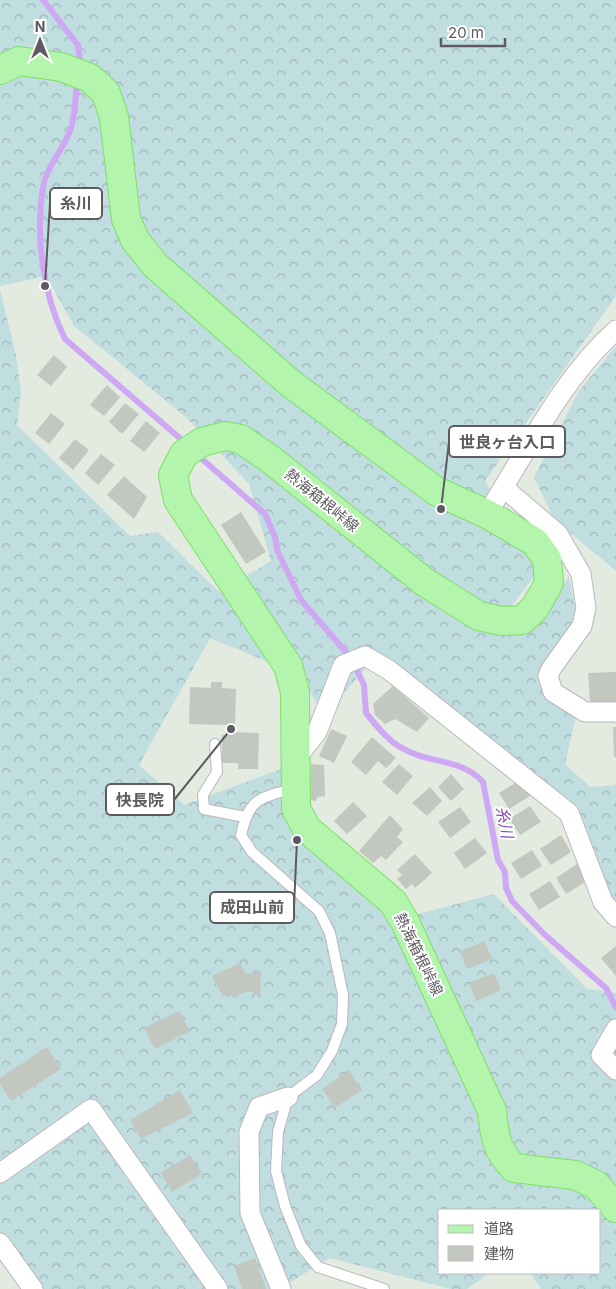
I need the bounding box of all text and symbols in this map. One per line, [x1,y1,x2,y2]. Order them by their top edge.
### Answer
north arrow [15,15,65,65]
scale bar [441,15,505,47]
text: N [35,18,45,35]
text: 20 m [448,23,484,42]
callout: 糸川 [50,188,102,219]
text: 糸川 [60,193,92,213]
callout: 世良ヶ台入口 [449,426,565,457]
text: 世良ヶ台入口 [459,432,555,452]
street label: 熱海箱根峠線 [281,464,363,536]
callout: 快長院 [106,784,174,815]
text: 快長院 [116,790,164,810]
water label: 糸川 [492,804,518,842]
callout: 成田山前 [210,892,294,923]
text: 成田山前 [220,897,284,917]
street label: 熱海箱根峠線 [391,909,447,999]
legend [438,1209,601,1274]
text: 道路 [484,1219,514,1238]
text: 建物 [484,1244,514,1263]

